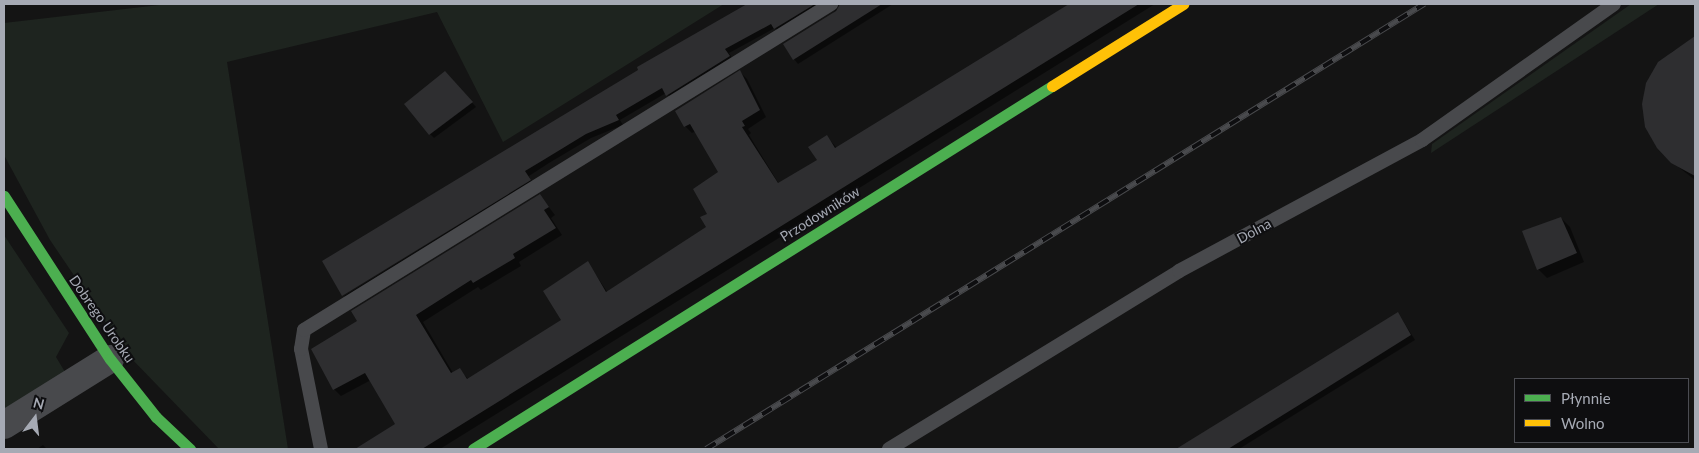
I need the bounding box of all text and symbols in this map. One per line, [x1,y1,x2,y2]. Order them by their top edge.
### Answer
street label: Przodowników [777,183,863,245]
street label: Dolna [1234,215,1274,247]
street label: Dobrego Urobku [66,272,138,366]
legend [1514,378,1689,443]
text: Płynnie [1561,389,1611,407]
north arrow [10,393,60,443]
text: N [32,393,46,413]
text: Wolno [1561,414,1605,432]

